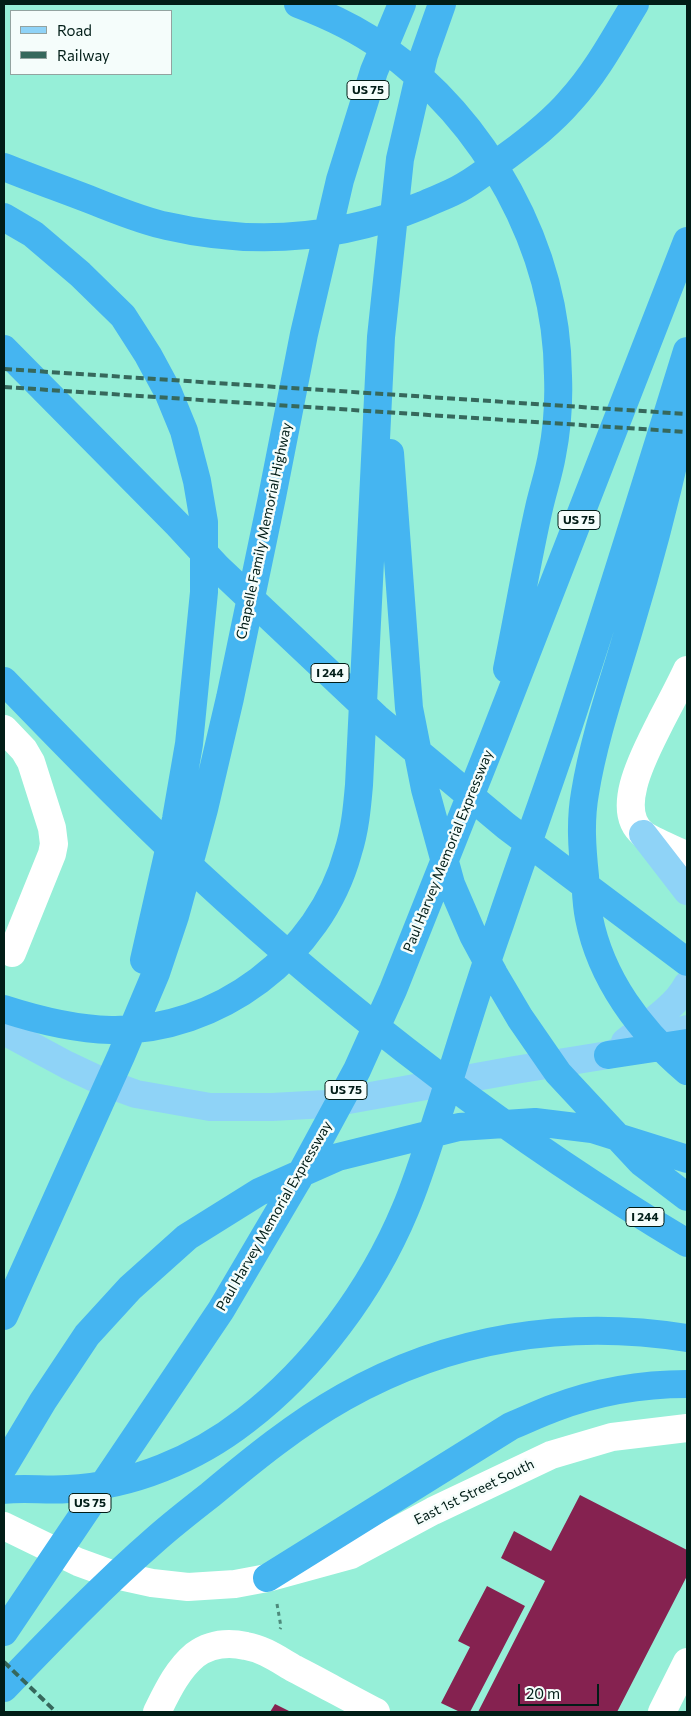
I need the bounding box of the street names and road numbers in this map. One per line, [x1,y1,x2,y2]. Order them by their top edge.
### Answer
road number: US 75 [347,80,389,100]
street label: Chapelle Family Memorial Highway [233,421,295,641]
road number: US 75 [558,510,600,530]
road number: I 244 [311,664,349,682]
street label: Paul Harvey Memorial Expressway [400,747,496,955]
road number: US 75 [325,1080,367,1100]
street label: Paul Harvey Memorial Expressway [213,1118,335,1314]
road number: I 244 [626,1208,664,1226]
street label: East 1st Street South [411,1456,537,1528]
road number: US 75 [69,1494,111,1512]

